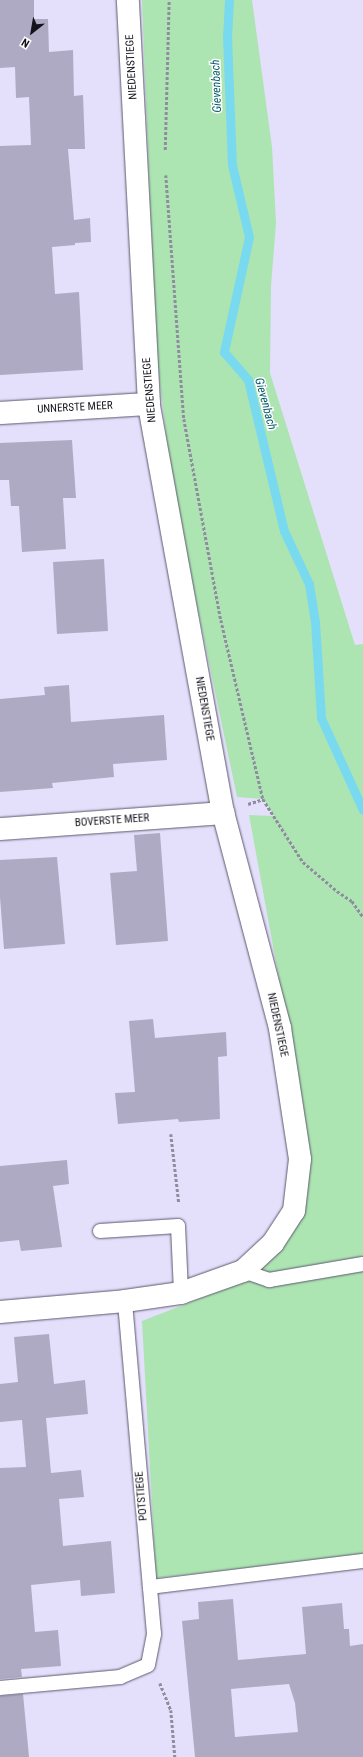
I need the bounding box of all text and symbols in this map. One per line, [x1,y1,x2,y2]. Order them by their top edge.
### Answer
north arrow [12,12,52,52]
street label: NIEDENSTIEGE [124,34,140,100]
text: N [19,35,32,50]
water label: Gievenbach [209,59,225,113]
street label: NIEDENSTIEGE [141,357,159,423]
water label: Gievenbach [251,376,279,432]
street label: UNNERSTE MEER [37,399,113,417]
street label: NIEDENSTIEGE [192,676,216,742]
street label: BOVERSTE MEER [74,812,150,830]
street label: NIEDENSTIEGE [264,992,290,1058]
street label: POTSTIEGE [133,1471,151,1521]

